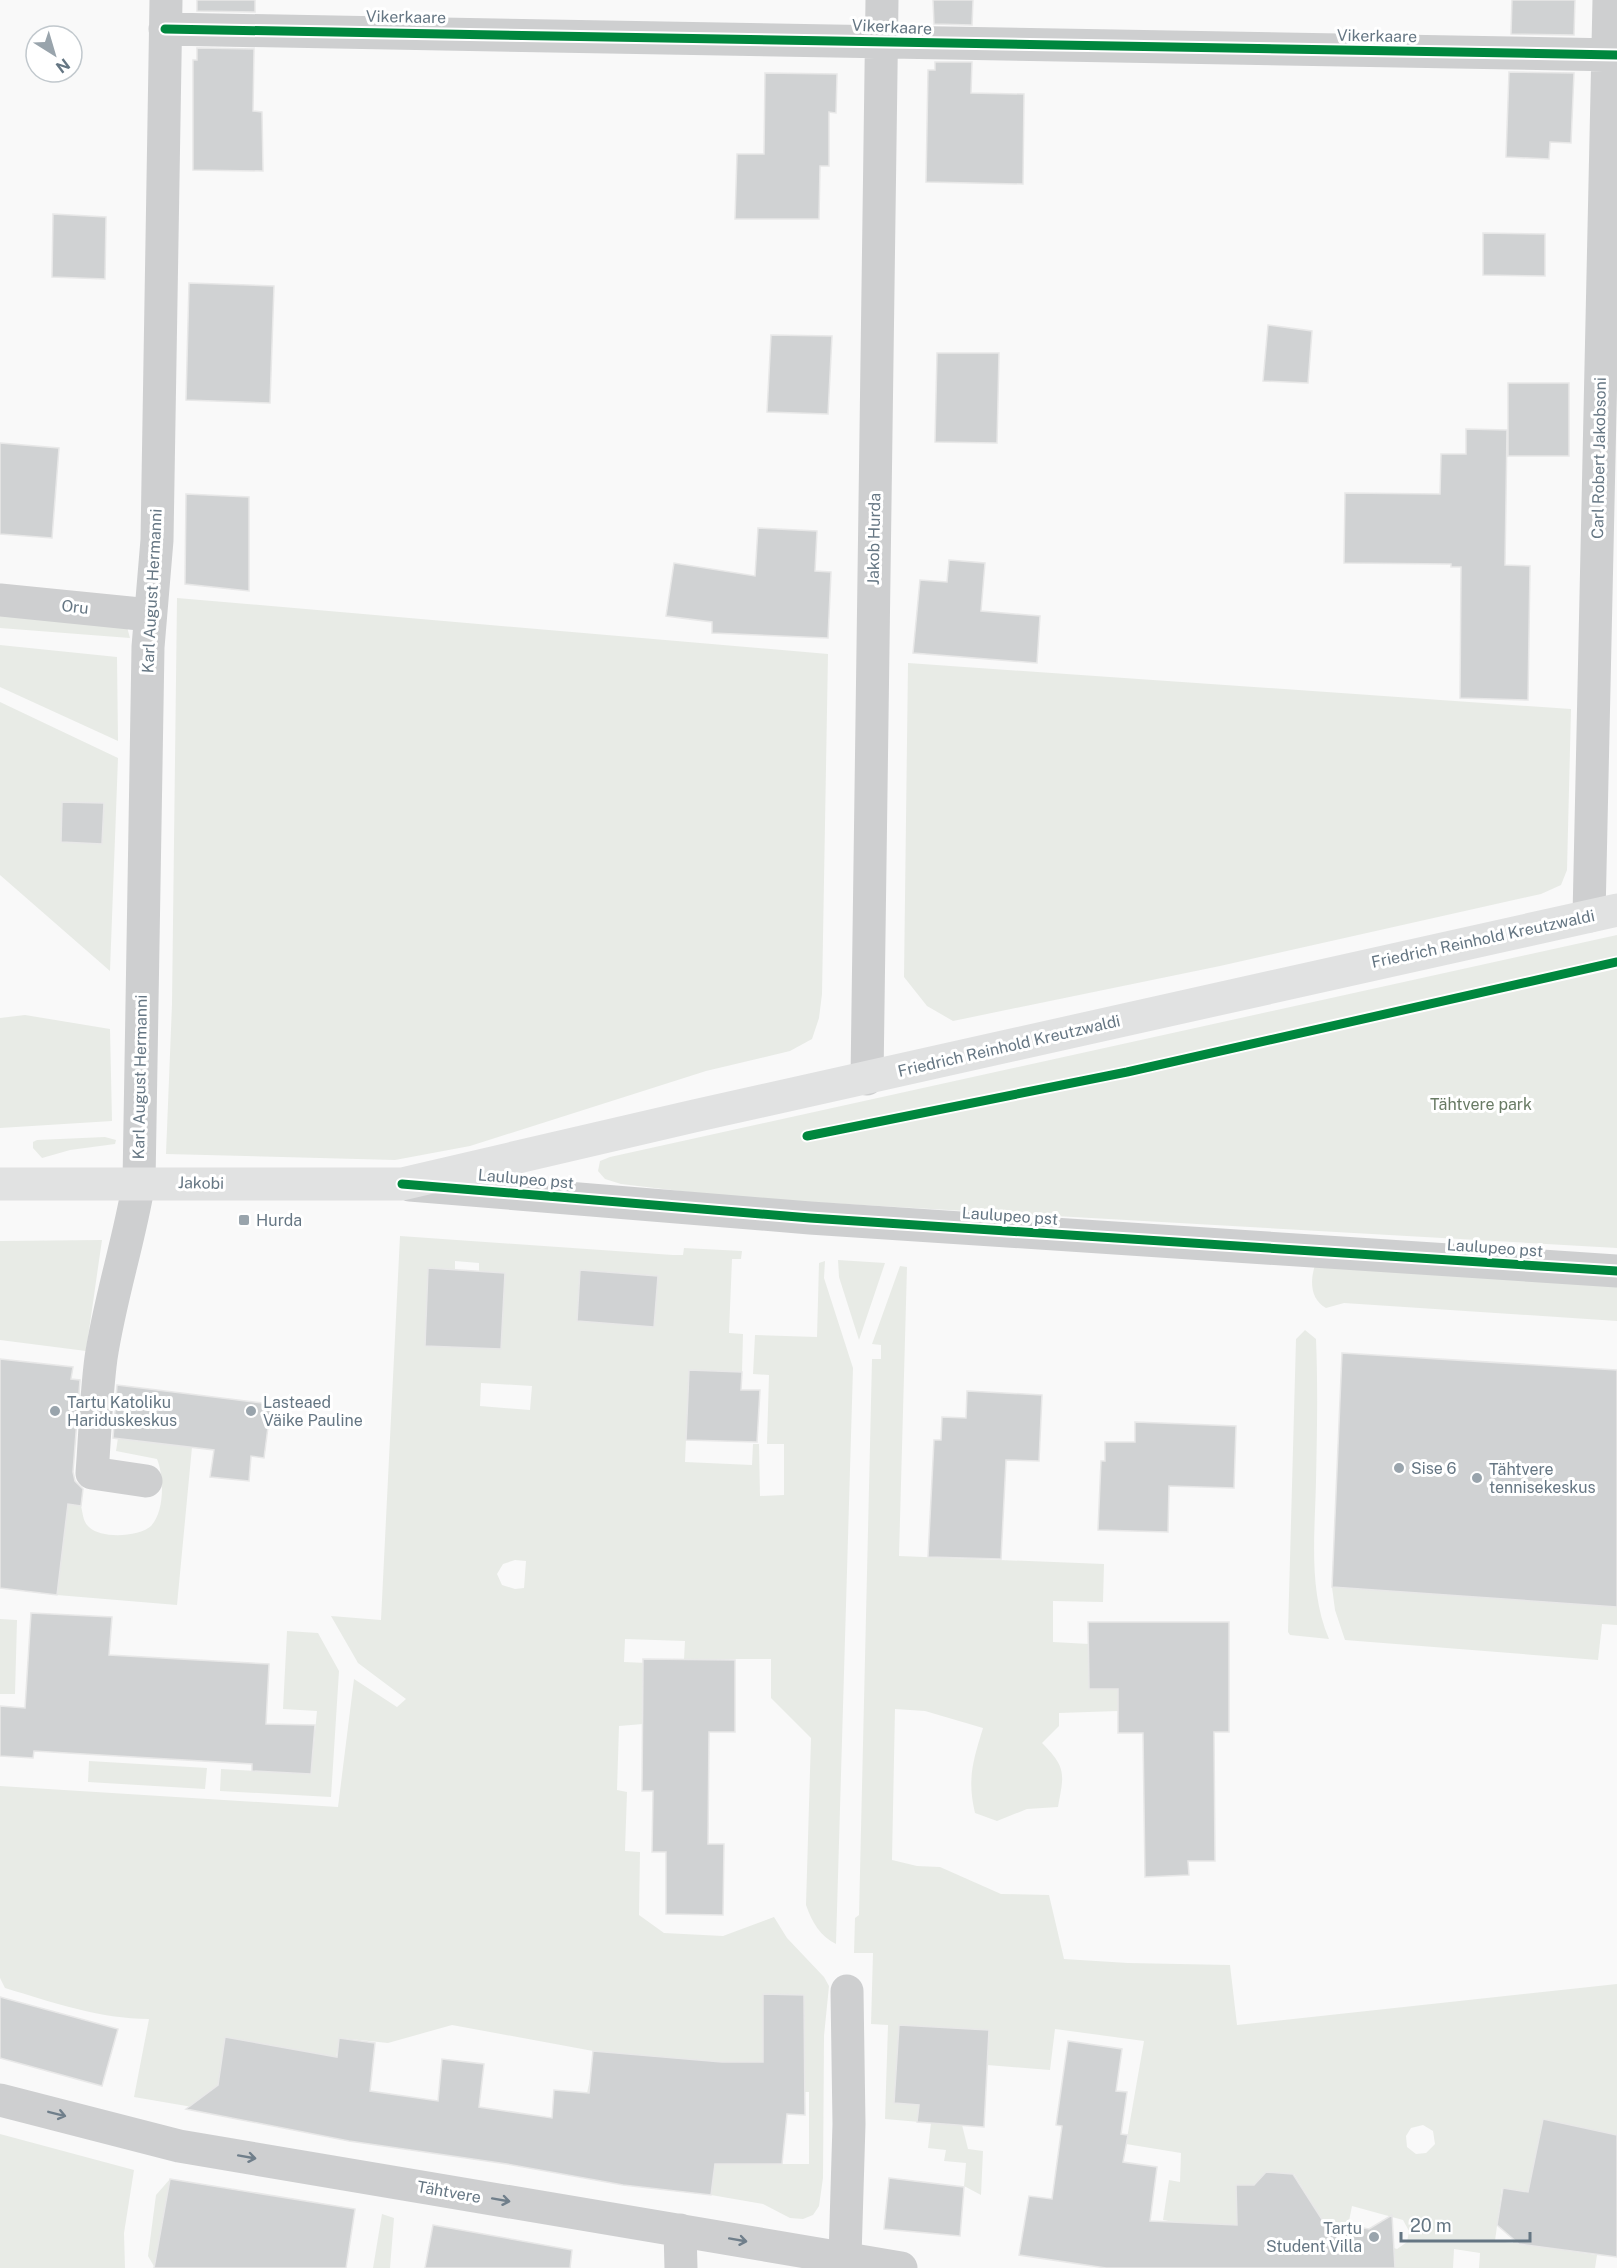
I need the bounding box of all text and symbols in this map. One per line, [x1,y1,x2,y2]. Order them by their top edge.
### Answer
street label: Vikerkaare [366,7,446,27]
street label: Vikerkaare [851,15,933,39]
north arrow [24,24,84,84]
street label: Vikerkaare [1337,26,1417,46]
text: N [52,54,73,77]
street label: Carl Robert Jakobsoni [1588,377,1610,539]
street label: Jakob Hurda [864,493,884,585]
street label: Karl August Hermanni [138,508,166,674]
street label: Oru [60,596,90,618]
street label: Friedrich Reinhold Kreutzwaldi [1370,906,1596,972]
street label: Karl August Hermanni [129,995,151,1159]
street label: Friedrich Reinhold Kreutzwaldi [896,1011,1122,1081]
park label: Tähtvere park [1430,1095,1532,1114]
street label: Laulupeo pst [477,1165,575,1193]
street label: Jakobi [178,1173,224,1193]
street label: Laulupeo pst [961,1203,1059,1229]
place label: Hurda [256,1211,302,1230]
marker: Hurda [237,1213,251,1227]
street label: Laulupeo pst [1446,1235,1544,1261]
place label: Tartu Katoliku Hariduskeskus [67,1393,177,1430]
place label: Lasteaed Väike Pauline [263,1393,363,1430]
marker: Tartu Katoliku Hariduskeskus [48,1404,62,1418]
marker: Lasteaed Väike Pauline [244,1404,258,1418]
place label: Sise 6 [1411,1459,1457,1478]
place label: Tähtvere tennisekeskus [1489,1460,1596,1497]
marker: Sise 6 [1392,1461,1406,1475]
marker: Tähtvere tennisekeskus [1470,1471,1484,1485]
one-way arrow [47,2109,66,2121]
one-way arrow [236,2152,256,2163]
street label: Tähtvere [416,2177,482,2207]
one-way arrow [491,2195,510,2206]
scale bar [1401,2205,1530,2243]
text: 20 m [1410,2215,1452,2236]
place label: Tartu Student Villa [1266,2219,1362,2256]
marker: Tartu Student Villa [1367,2230,1381,2244]
one-way arrow [728,2235,747,2246]

